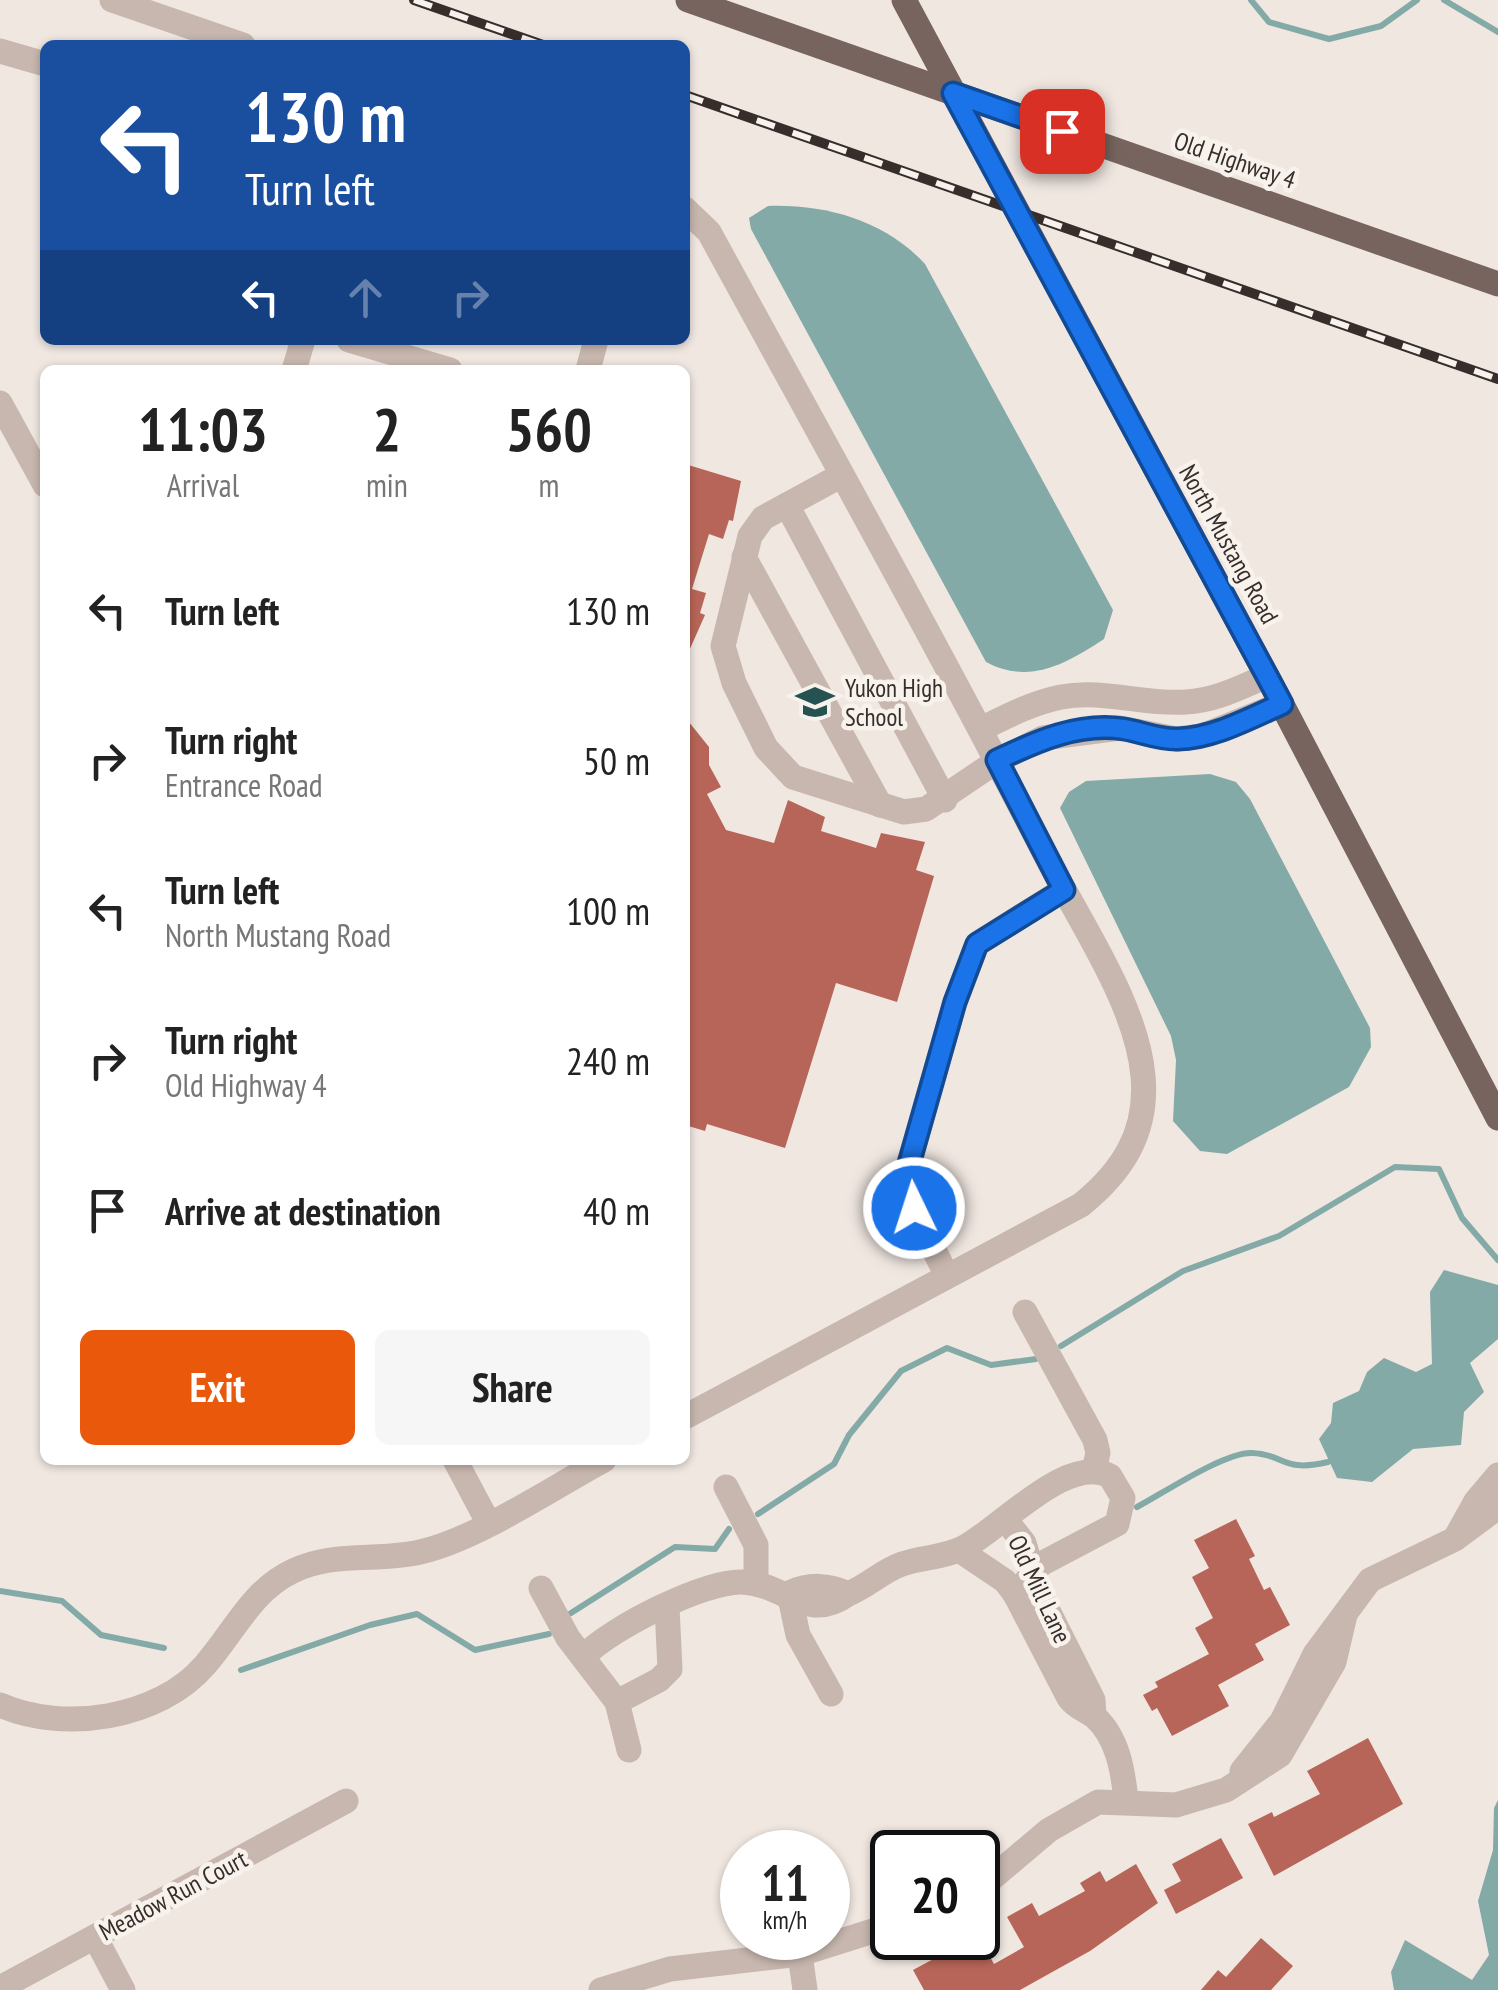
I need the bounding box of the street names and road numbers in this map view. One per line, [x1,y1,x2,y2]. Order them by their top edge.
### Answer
street label: Old Highway 4 [1170,124,1300,196]
street label: North Mustang Road [1172,459,1286,629]
street label: Old Mill Lane [1001,1530,1079,1648]
street label: Meadow Run Court [93,1843,253,1947]

